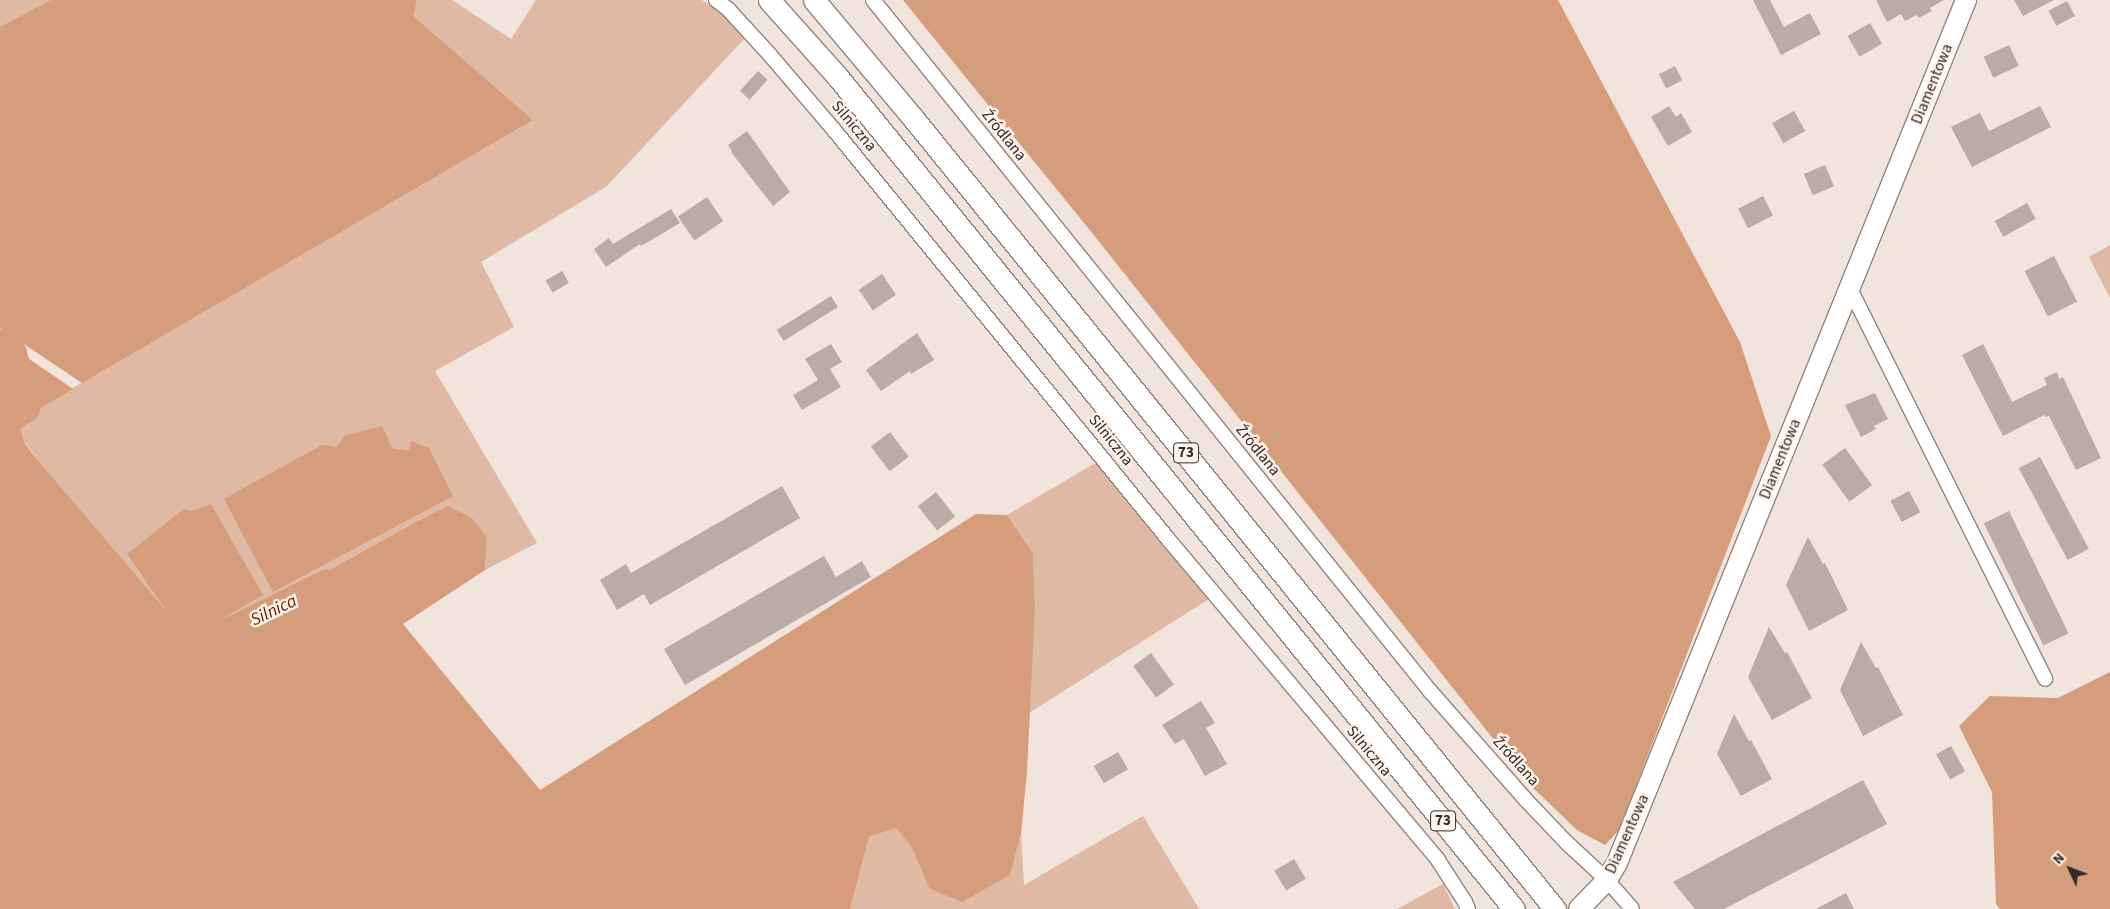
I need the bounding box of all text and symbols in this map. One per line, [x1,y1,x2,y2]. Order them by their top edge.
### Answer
street label: Diamentowa [1907,41,1957,127]
street label: Silniczna [827,97,881,155]
street label: Źródlana [977,105,1031,165]
street label: Silniczna [1085,411,1137,469]
street label: Diamentowa [1755,416,1805,502]
street label: Źródlana [1231,420,1285,480]
road number: 73 [1172,440,1200,466]
water label: Silnica [247,591,301,631]
street label: Silniczna [1342,722,1396,780]
street label: Źródlana [1489,732,1543,790]
street label: Diamentowa [1601,791,1653,877]
road number: 73 [1429,808,1457,834]
north arrow [2045,844,2095,894]
text: N [2049,849,2070,869]

